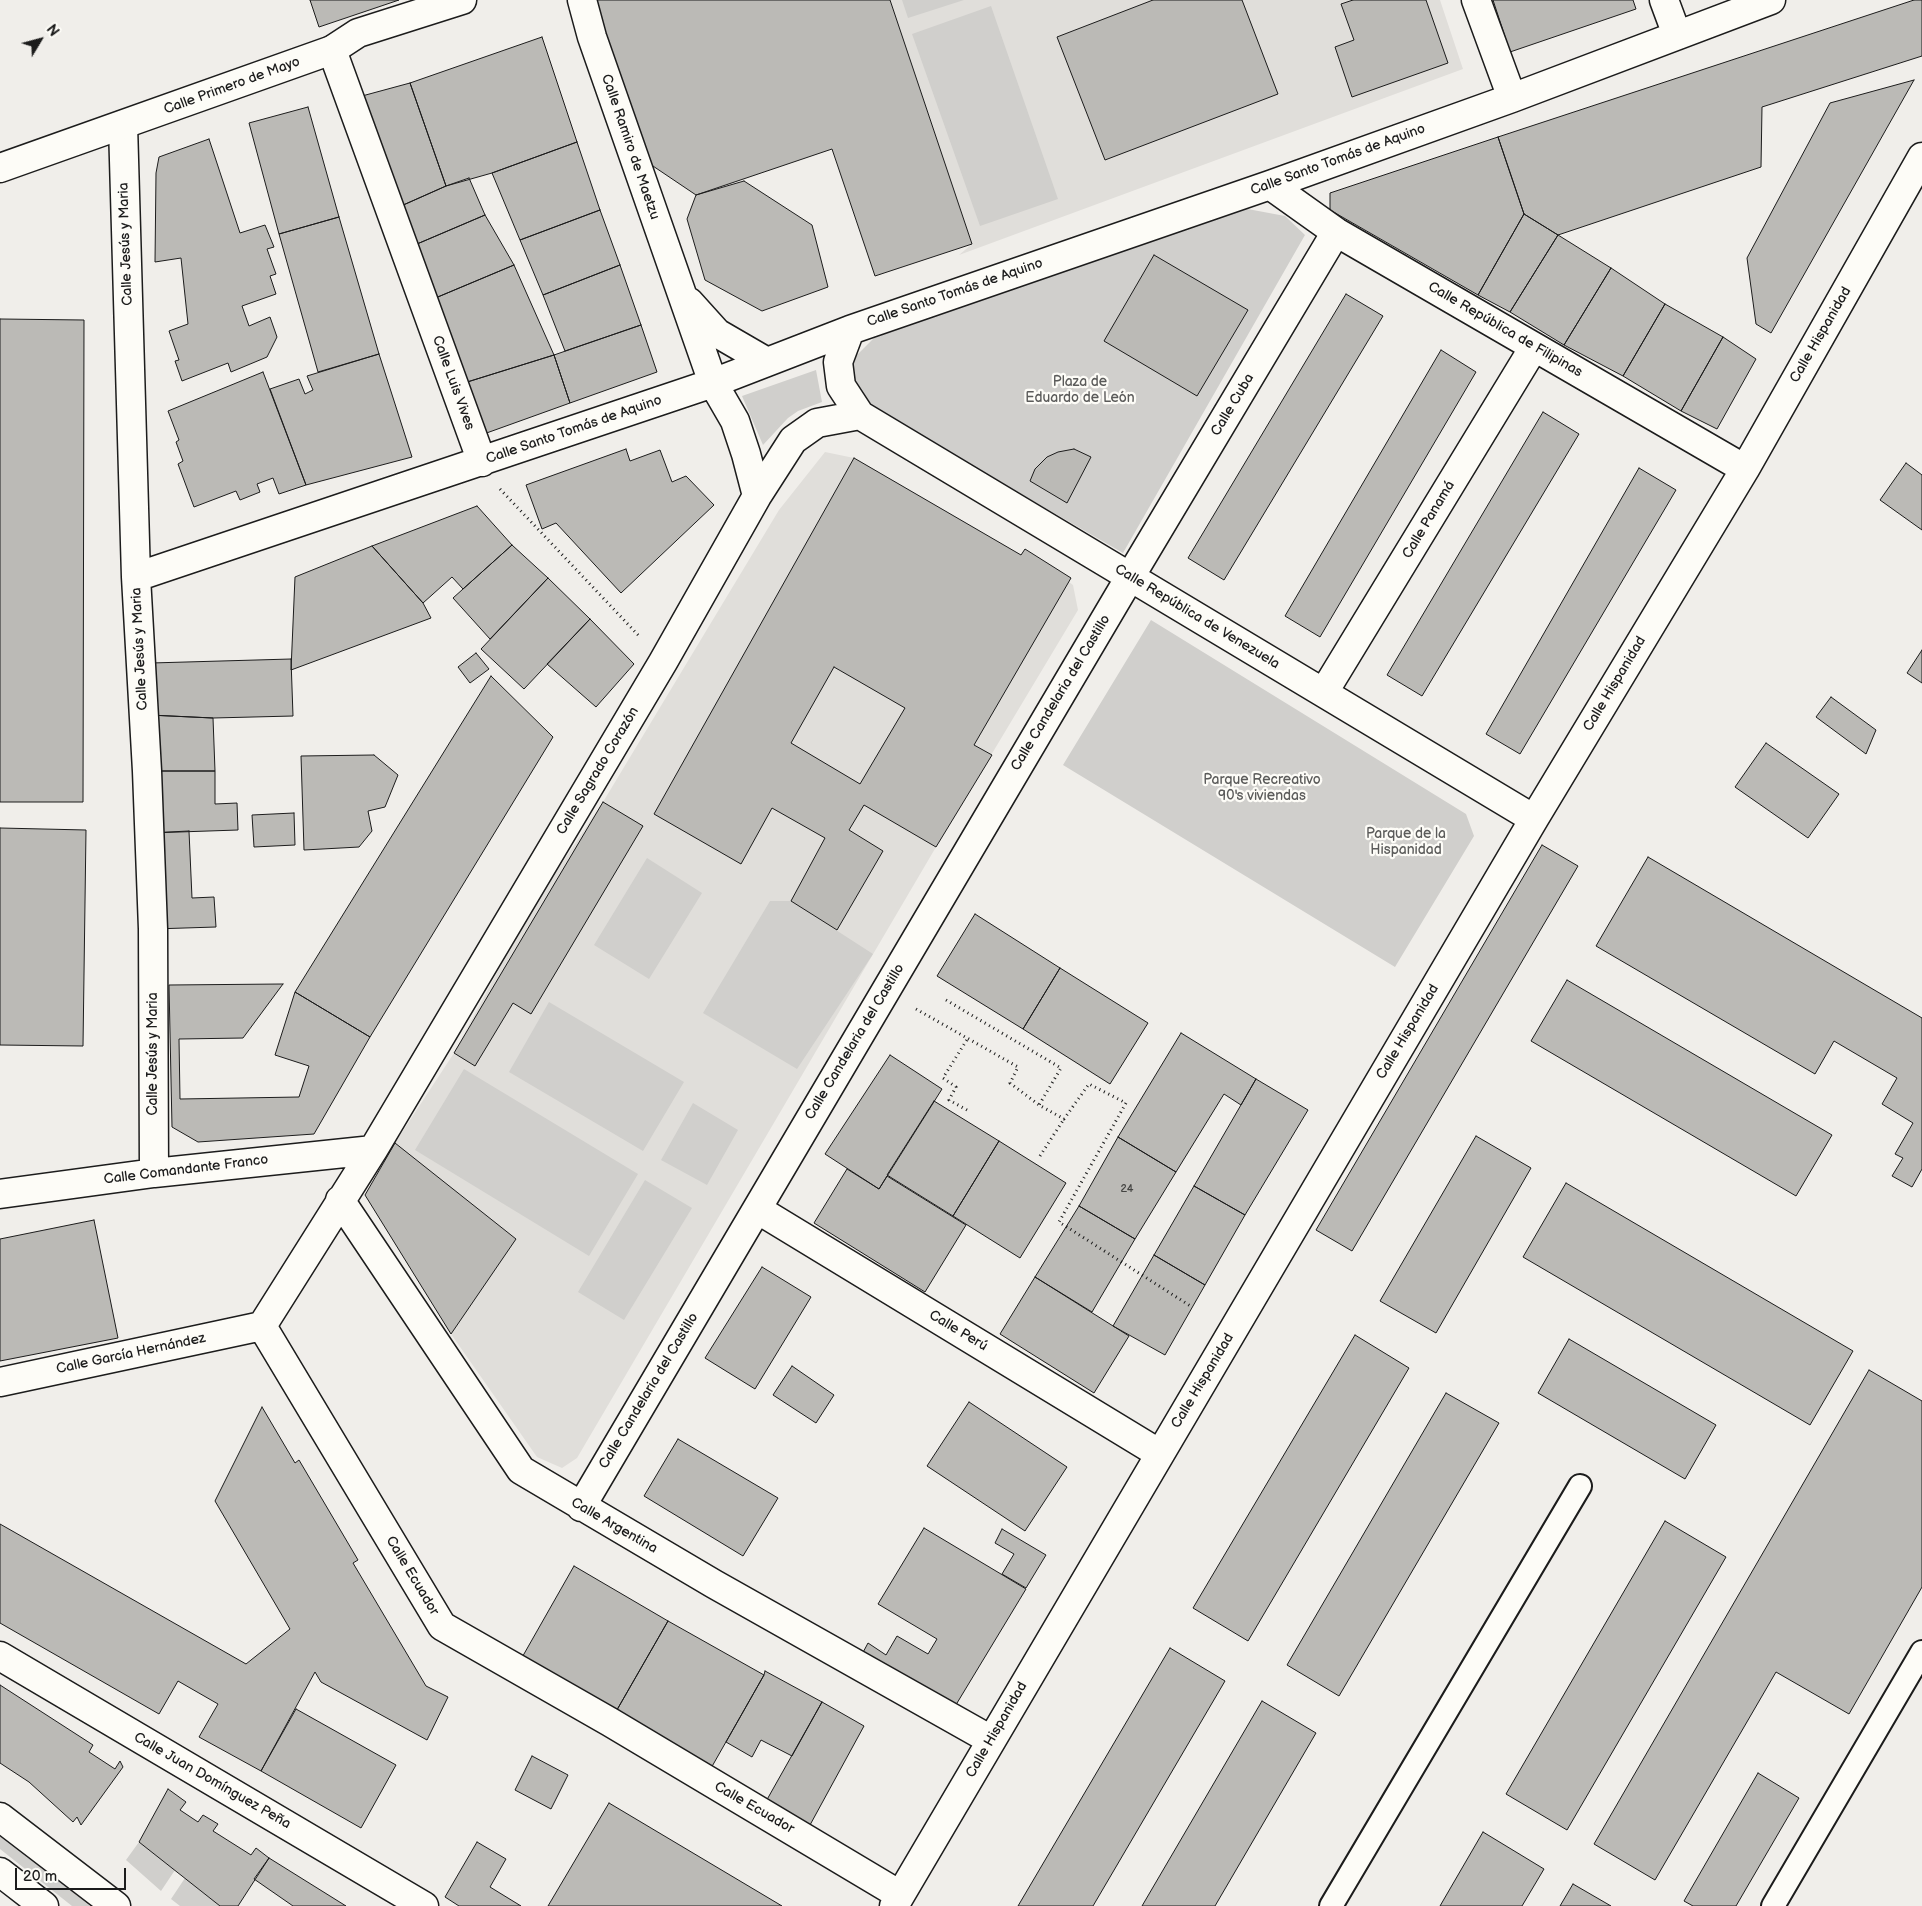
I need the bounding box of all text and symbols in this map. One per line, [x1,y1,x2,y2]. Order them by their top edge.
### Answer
north arrow [15,15,65,65]
text: N [42,21,62,40]
street label: Calle Primero de Mayo [162,54,302,118]
street label: Calle Ramiro de Maetzu [597,72,663,222]
street label: Calle Santo Tomás de Aquino [1248,121,1428,199]
street label: Calle Jesús y Maria [115,182,137,306]
street label: Calle Santo Tomás de Aquino [865,255,1045,331]
street label: Calle República de Filipinas [1425,279,1585,381]
street label: Calle Hispanidad [1787,284,1855,386]
street label: Calle Luis Vives [428,334,478,432]
street label: Calle Cuba [1208,371,1258,439]
park label: Plaza de Eduardo de León [1025,374,1135,407]
street label: Calle Santo Tomás de Aquino [484,392,664,468]
street label: Calle Panamá [1399,478,1459,562]
street label: Calle República de Venezuela [1112,561,1282,673]
street label: Calle Jesús y Maria [128,587,152,711]
street label: Calle Candelaria del Castillo [1008,612,1114,774]
street label: Calle Hispanidad [1580,634,1650,734]
street label: Calle Sagrado Corazón [553,704,643,838]
park label: Parque Recreativo 90's viviendas [1203,772,1321,804]
park label: Parque de la Hispanidad [1366,826,1446,859]
street label: Calle Candelaria del Castillo [802,961,908,1123]
street label: Calle Hispanidad [1373,982,1443,1082]
street label: Calle Jesús y Maria [145,992,161,1116]
street label: Calle Comandante Franco [103,1152,269,1188]
house number: 24 [1120,1182,1134,1196]
street label: Calle Perú [926,1307,990,1355]
street label: Calle Candelaria del Castillo [596,1310,702,1472]
street label: Calle García Hernández [55,1330,207,1378]
street label: Calle Hispanidad [1168,1331,1238,1431]
street label: Calle Argentina [568,1494,660,1558]
street label: Calle Ecuador [382,1533,442,1619]
street label: Calle Hispanidad [963,1679,1031,1781]
street label: Calle Juan Domínguez Peña [130,1729,294,1833]
street label: Calle Ecuador [711,1778,797,1838]
scale bar [18,1858,129,1890]
text: 20 m [23,1867,57,1886]

